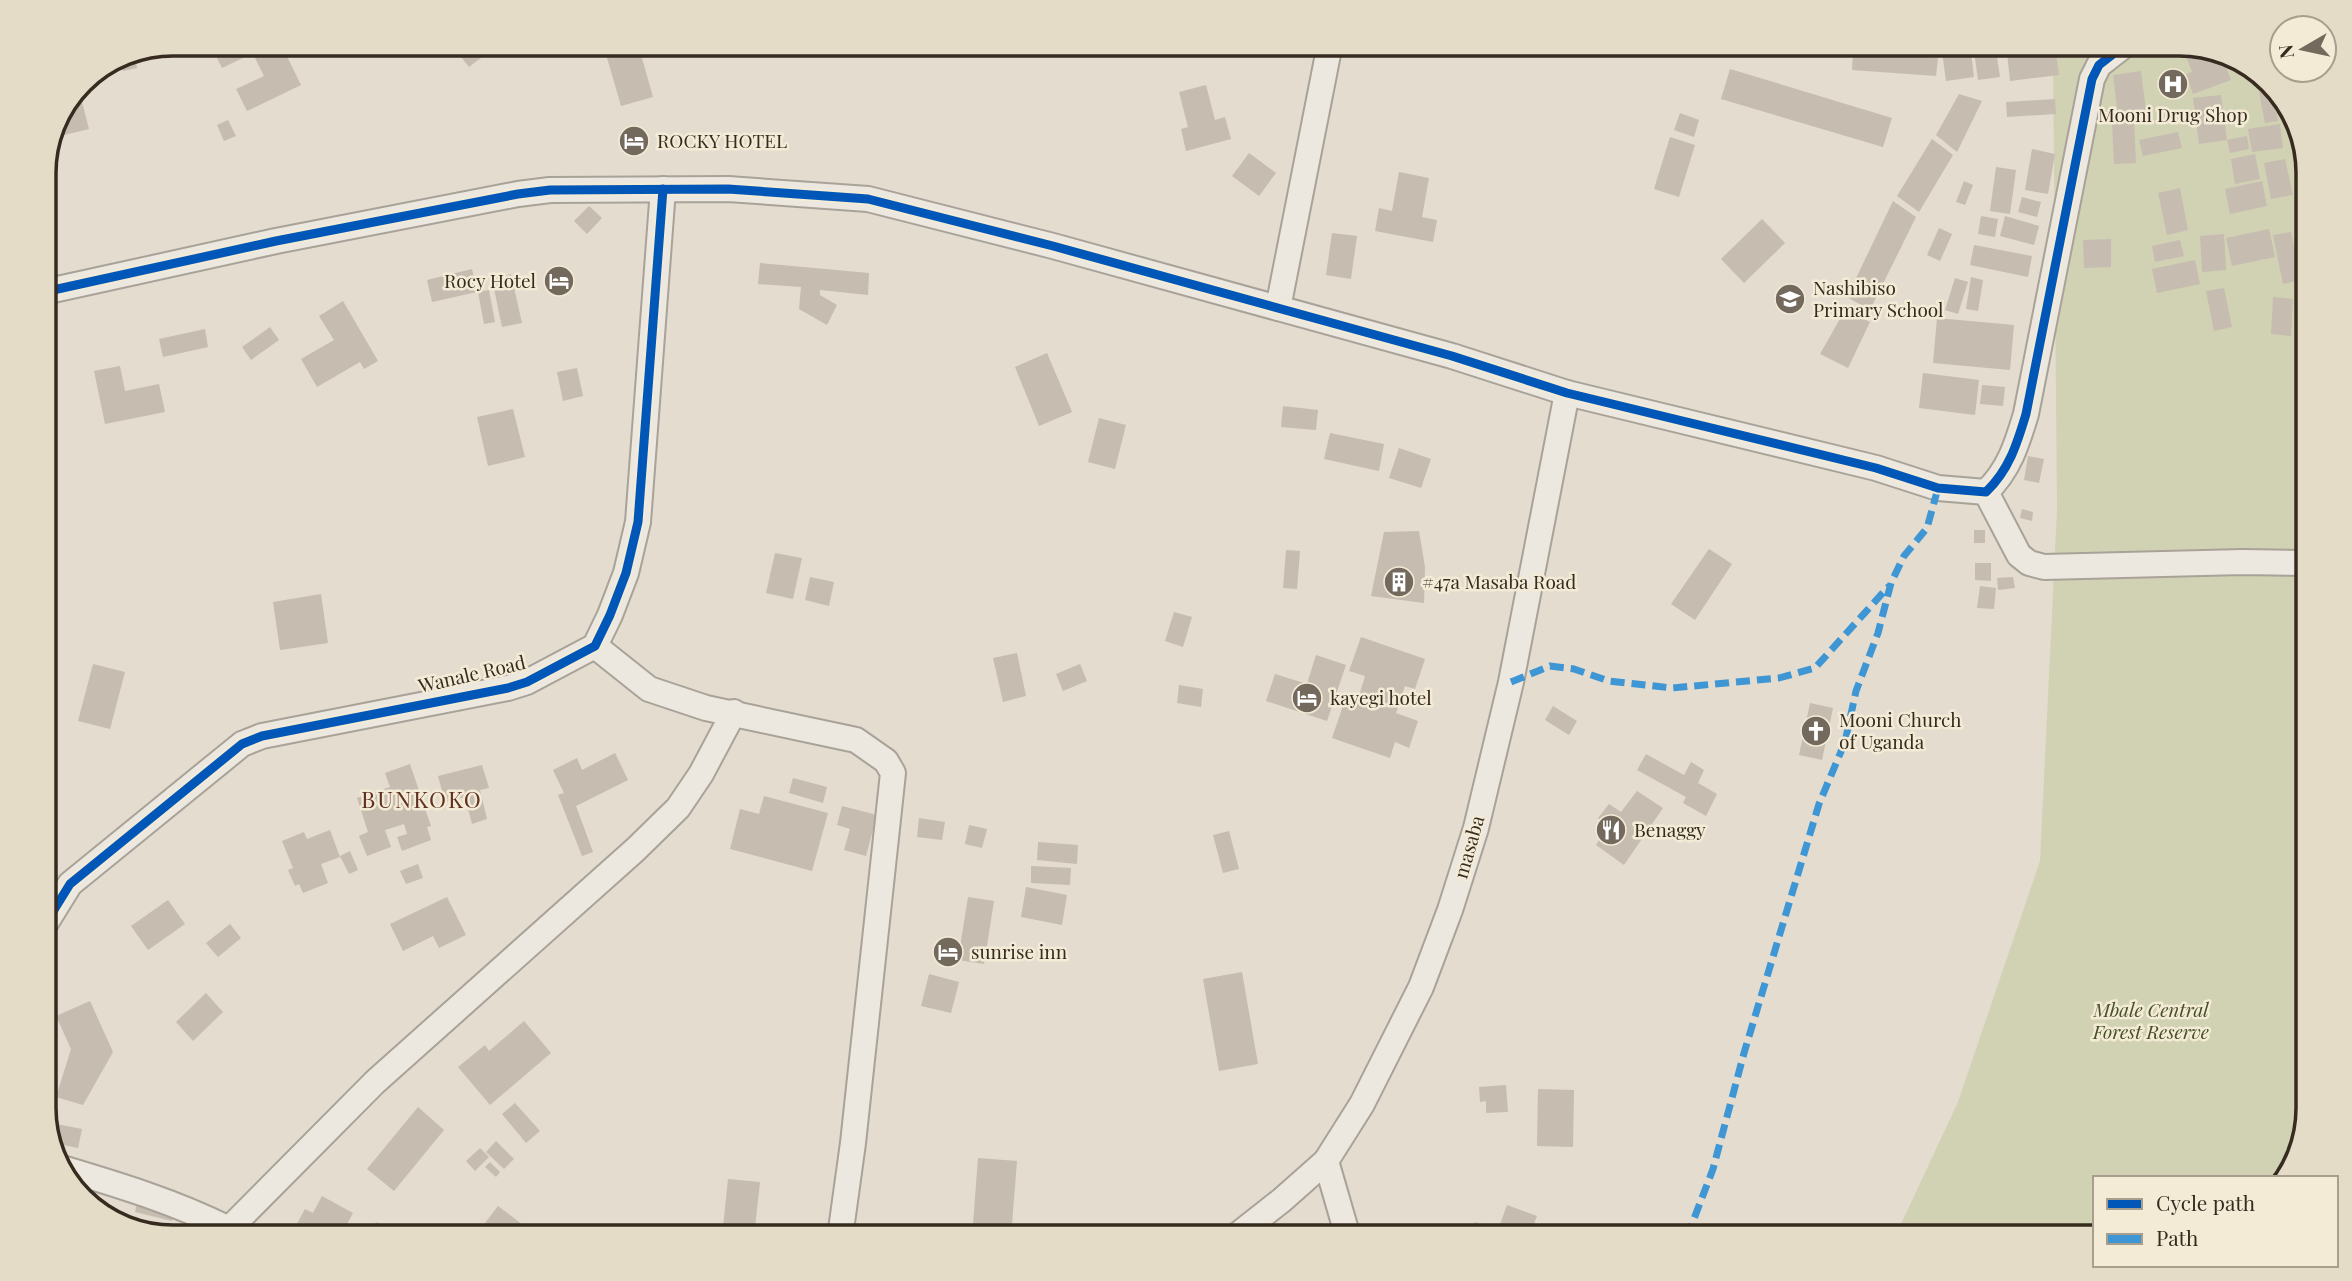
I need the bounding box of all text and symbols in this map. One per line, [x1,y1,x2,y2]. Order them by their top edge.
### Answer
north arrow [2268,14,2338,84]
text: N [2271,43,2299,61]
hospital icon: Mooni Drug Shop [2156,67,2190,101]
place label: Mooni Drug Shop [2098,101,2248,127]
hotel icon: ROCKY HOTEL [617,124,651,158]
place label: ROCKY HOTEL [657,127,787,153]
hotel icon: Rocy Hotel [542,264,576,298]
place label: Rocy Hotel [444,267,537,293]
place label: Nashibiso Primary School [1813,274,1944,322]
school or university icon: Nashibiso Primary School [1773,282,1807,316]
building icon: #47a Masaba Road [1382,565,1416,599]
place label: #47a Masaba Road [1422,568,1576,594]
street label: Wanale Road [415,648,528,698]
hotel icon: kayegi hotel [1290,681,1324,715]
place label: kayegi hotel [1330,684,1432,710]
place label: Mooni Church of Uganda [1839,706,1961,754]
church icon: Mooni Church of Uganda [1799,714,1833,748]
district label: BUNKOKO [361,783,483,814]
street label: masaba [1447,812,1490,881]
restaurant icon: Benaggy [1594,813,1628,847]
place label: Benaggy [1634,816,1706,842]
hotel icon: sunrise inn [931,935,965,969]
place label: sunrise inn [971,938,1068,964]
park label: Mbale Central Forest Reserve [2092,996,2209,1044]
legend [2093,1176,2338,1267]
text: Cycle path [2156,1188,2256,1216]
text: Path [2156,1223,2199,1251]

